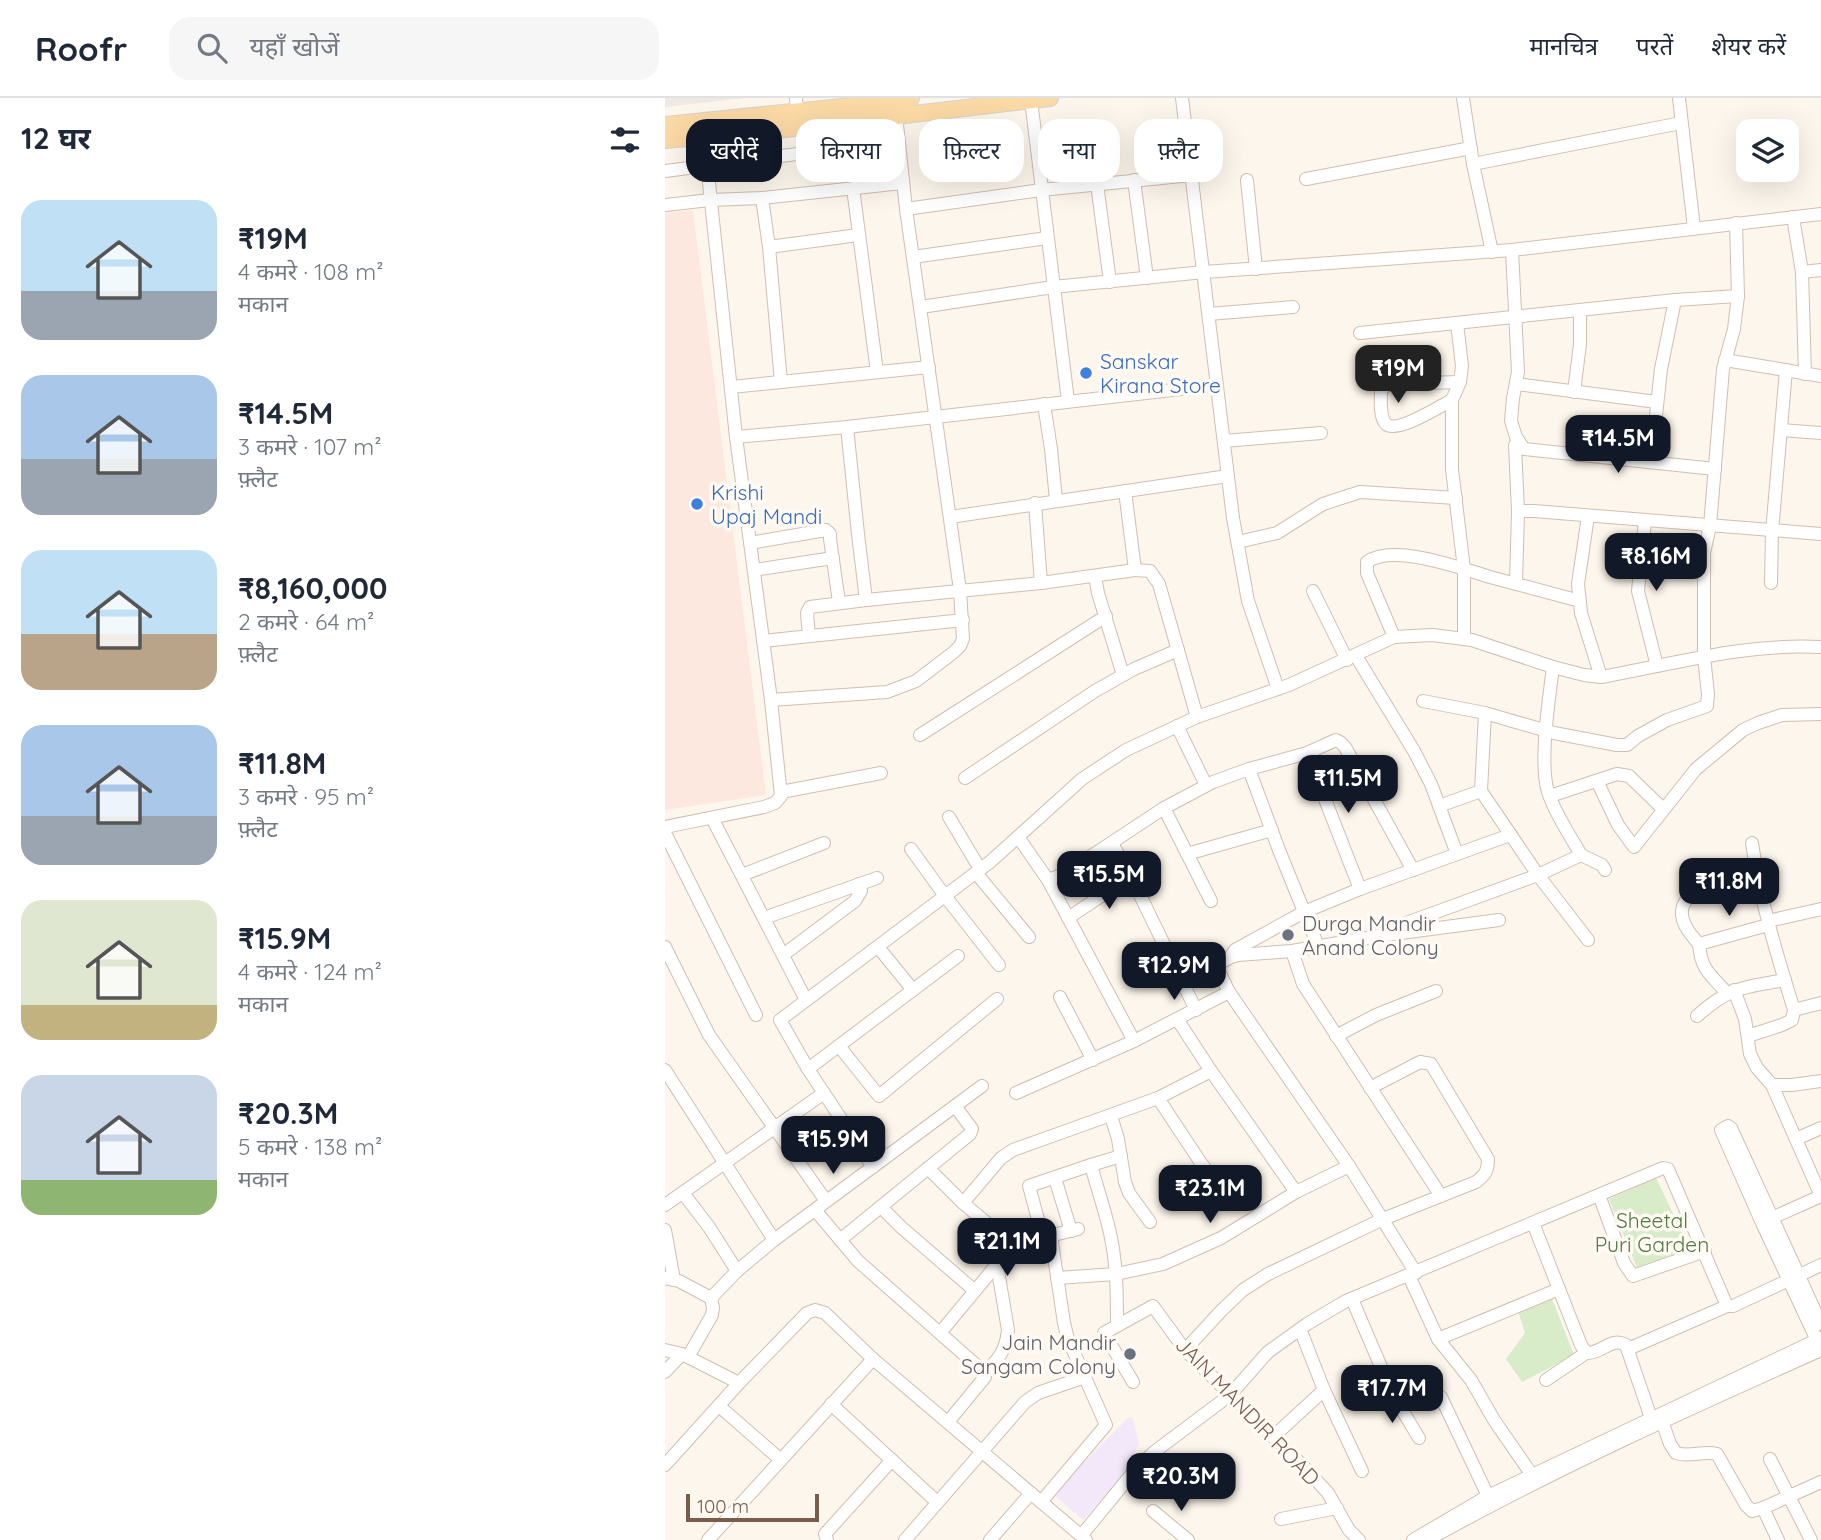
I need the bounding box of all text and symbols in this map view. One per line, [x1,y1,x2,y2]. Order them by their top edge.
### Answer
search box [169,17,659,80]
text: Roofr [35,28,127,69]
icon: search [193,29,231,67]
text: यहाँ खोजें [249,30,339,63]
text: मानचित्र [1529,31,1598,61]
text: परतें [1636,31,1673,61]
text: शेयर करें [1711,31,1786,61]
text: 12 घर [21,119,91,157]
chip: खरीदें [686,119,782,182]
chip: किराया [796,119,905,182]
chip: फ़िल्टर [919,119,1024,182]
chip: नया [1038,119,1120,182]
chip: फ़्लैट [1134,119,1223,182]
map controls [1736,119,1799,182]
button: layers [1736,119,1799,182]
icon: filters [606,121,644,159]
text: ₹19M [238,219,308,257]
icon: home [77,228,161,312]
text: 4 कमरे · 108 m² [238,257,383,286]
text: मकान [238,289,288,318]
pin: ₹19M [1357,345,1439,405]
place label: Sanskar Kirana Store [1100,348,1221,398]
text: ₹19M [1371,353,1425,382]
marker: Sanskar Kirana Store [1078,365,1094,381]
text: ₹14.5M [238,394,333,432]
icon: home [77,403,161,487]
pin: ₹14.5M [1561,416,1675,475]
text: ₹14.5M [1581,423,1655,452]
text: 3 कमरे · 107 m² [238,432,381,461]
text: फ़्लैट [238,464,278,493]
place label: Krishi Upaj Mandi [711,479,822,529]
marker: Krishi Upaj Mandi [689,496,705,512]
pin: ₹8.16M [1599,533,1713,593]
text: ₹8.16M [1621,541,1691,570]
text: ₹8,160,000 [238,569,387,607]
icon: home [77,578,161,662]
text: 2 कमरे · 64 m² [238,607,374,636]
text: फ़्लैट [238,639,278,668]
text: ₹11.8M [238,744,326,782]
icon: home [77,753,161,837]
pin: ₹11.5M [1291,756,1405,815]
text: ₹11.5M [1314,763,1382,792]
text: 3 कमरे · 95 m² [238,782,374,811]
text: फ़्लैट [238,814,278,843]
pin: ₹15.5M [1052,852,1166,911]
pin: ₹11.8M [1672,858,1786,918]
text: ₹15.5M [1073,859,1145,888]
text: ₹11.8M [1695,866,1763,895]
place label: Durga Mandir Anand Colony [1302,910,1439,960]
text: ₹15.9M [238,919,331,957]
marker: Durga Mandir Anand Colony [1280,927,1296,943]
icon: home [77,928,161,1012]
pin: ₹12.9M [1117,942,1231,1002]
text: ₹12.9M [1138,950,1210,979]
text: 4 कमरे · 124 m² [238,957,382,986]
text: मकान [238,989,288,1018]
text: ₹20.3M [238,1094,338,1132]
icon: home [77,1103,161,1187]
pin: ₹15.9M [776,1116,890,1176]
text: ₹15.9M [797,1124,869,1153]
text: 5 कमरे · 138 m² [238,1132,382,1161]
text: मकान [238,1164,288,1193]
pin: ₹23.1M [1153,1166,1267,1225]
text: ₹23.1M [1175,1173,1245,1202]
park label: Sheetal Puri Garden [1595,1207,1709,1257]
pin: ₹21.1M [950,1218,1064,1278]
text: ₹21.1M [973,1226,1041,1255]
place label: Jain Mandir Sangam Colony [961,1329,1116,1379]
street label: JAIN MANDIR ROAD [1170,1331,1326,1491]
marker: Jain Mandir Sangam Colony [1122,1346,1138,1362]
pin: ₹17.7M [1335,1366,1449,1425]
text: ₹17.7M [1357,1373,1427,1402]
pin: ₹20.3M [1124,1454,1238,1513]
text: ₹20.3M [1143,1461,1219,1490]
scale bar [686,1491,819,1523]
text: 100 m [697,1494,749,1518]

